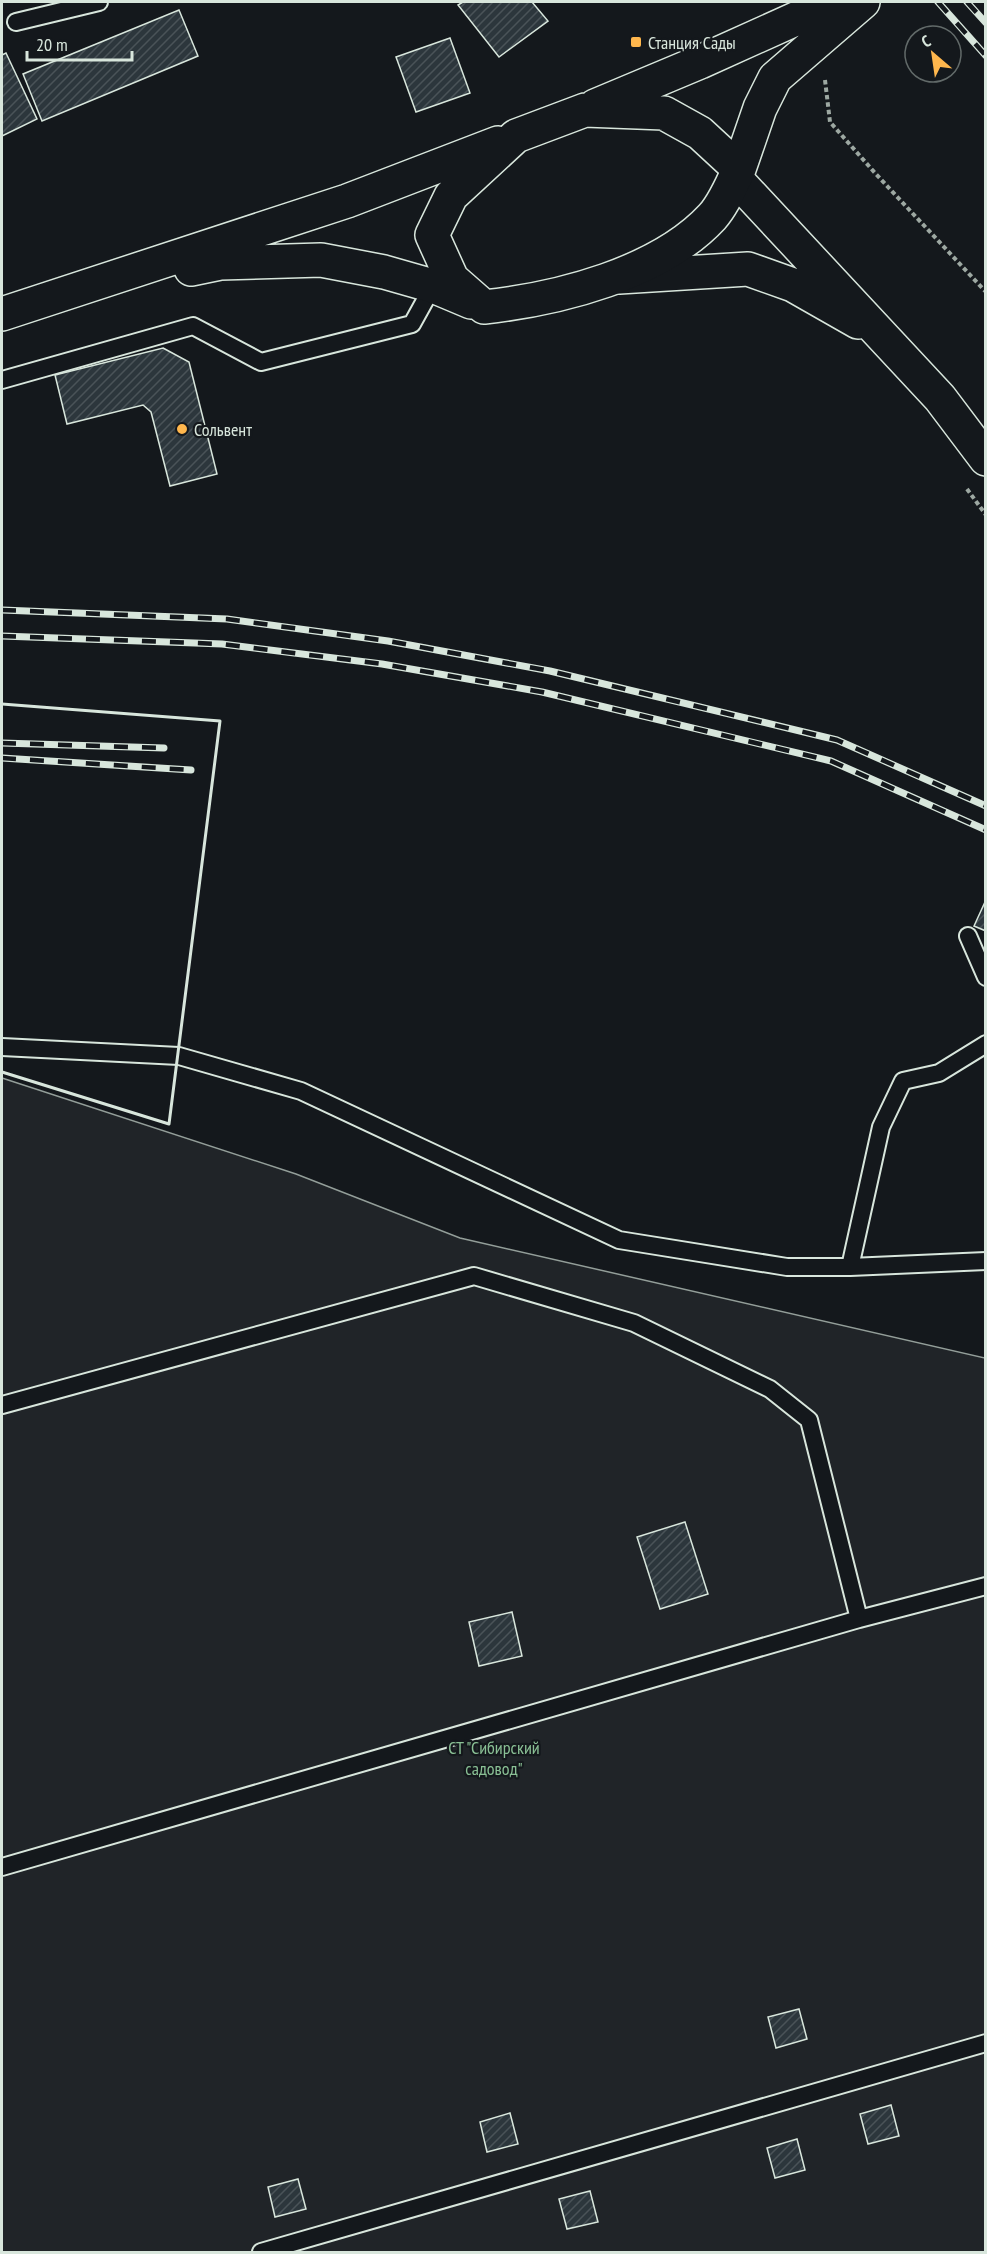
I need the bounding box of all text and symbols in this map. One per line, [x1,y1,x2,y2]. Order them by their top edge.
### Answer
scale bar [27,24,132,62]
north arrow [903,24,963,84]
text: С [918,30,934,51]
place label: Станция Сады [648,31,736,54]
text: 20 m [36,33,68,56]
marker: Станция Сады [629,35,643,49]
place label: Сольвент [194,418,252,441]
marker: Сольвент [175,422,189,436]
park label: СТ "Сибирский садовод" [448,1736,540,1780]

